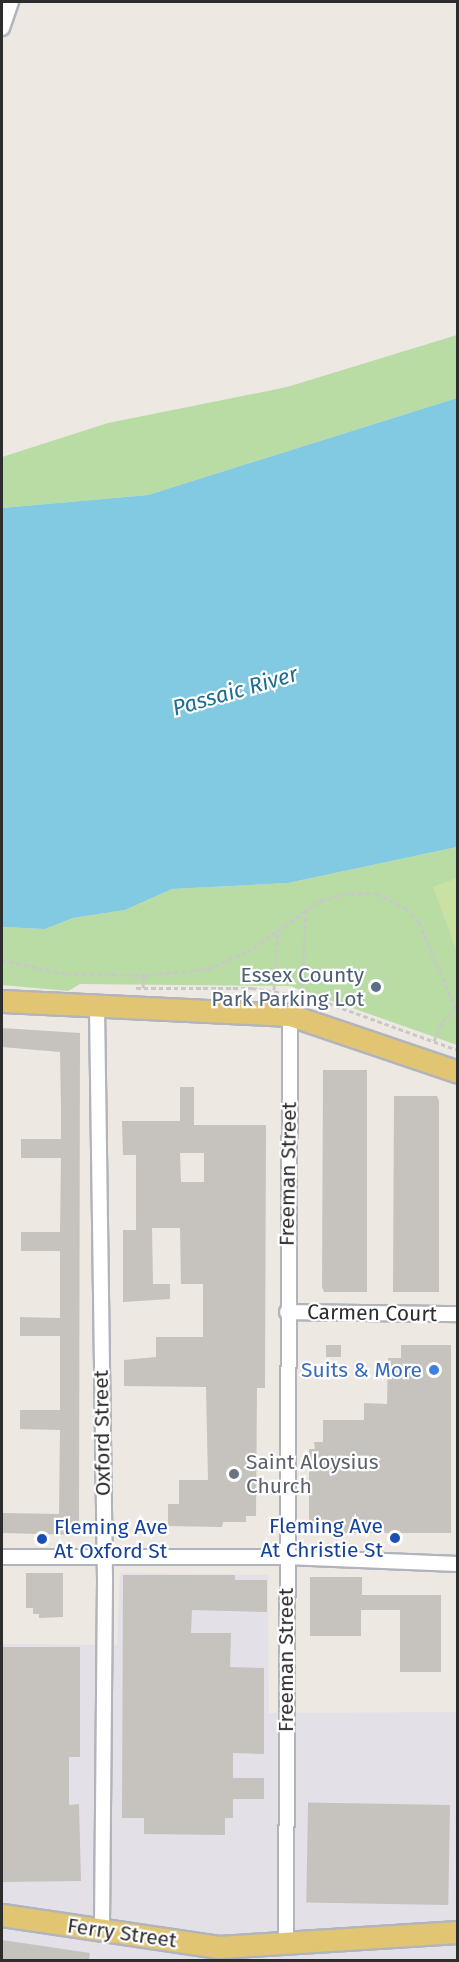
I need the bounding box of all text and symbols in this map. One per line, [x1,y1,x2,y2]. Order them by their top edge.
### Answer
water label: Passaic River [169,661,301,721]
place label: Essex County Park Parking Lot [211,962,364,1012]
marker: Essex County Park Parking Lot [369,980,383,994]
street label: Freeman Street [274,1102,302,1246]
street label: Carmen Court [307,1299,437,1327]
place label: Suits & More [301,1357,422,1383]
marker: Suits & More [427,1363,441,1377]
street label: Oxford Street [88,1370,116,1496]
place label: Saint Aloysius Church [246,1449,378,1499]
marker: Saint Aloysius Church [227,1467,241,1481]
place label: Fleming Ave At Christie St [261,1513,383,1563]
place label: Fleming Ave At Oxford St [54,1514,168,1564]
marker: Fleming Ave At Christie St [388,1531,402,1545]
marker: Fleming Ave At Oxford St [35,1532,49,1546]
street label: Freeman Street [273,1588,299,1732]
street label: Ferry Street [66,1913,178,1953]

